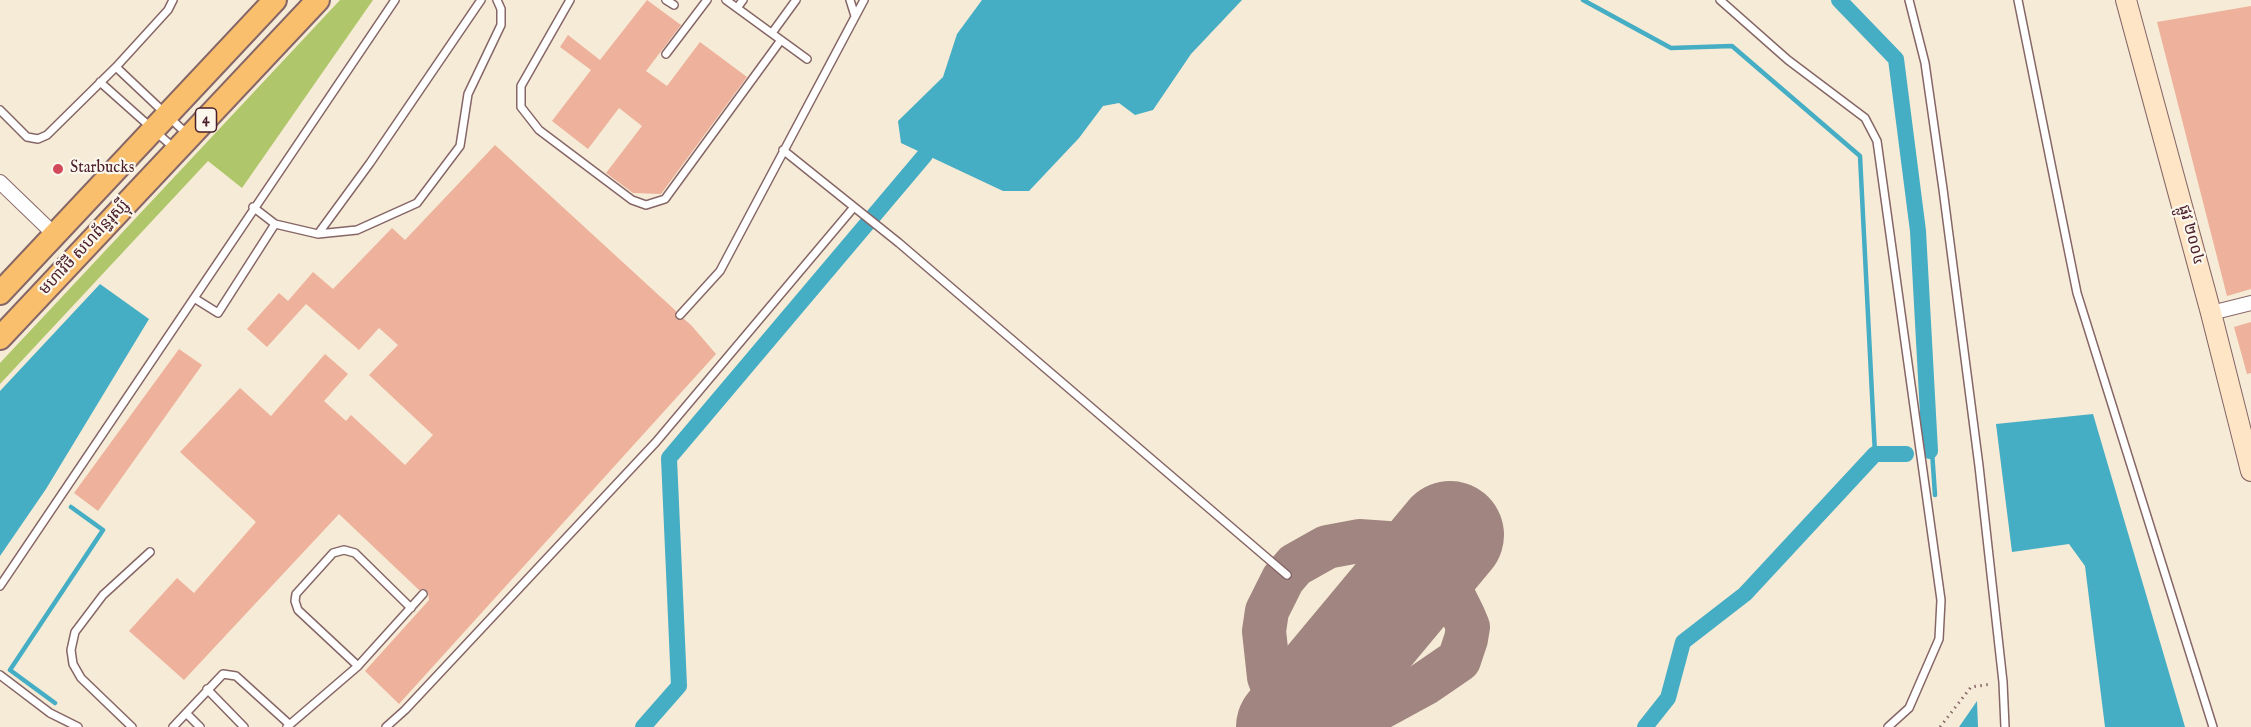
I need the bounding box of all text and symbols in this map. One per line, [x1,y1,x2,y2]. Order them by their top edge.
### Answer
road number: 4 [196,108,216,132]
place label: Starbucks [70,159,134,179]
marker: Starbucks [51,162,65,176]
street label: មហាវិថី សហព័ន្ធរុស្ស៊ី [36,197,134,299]
street label: ផ្លូវ ២០០៤ [2173,203,2207,267]

